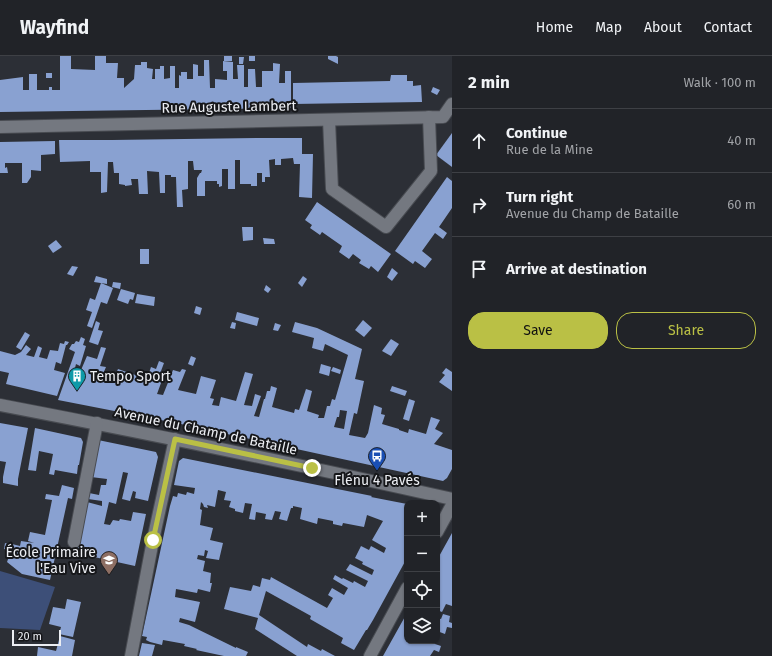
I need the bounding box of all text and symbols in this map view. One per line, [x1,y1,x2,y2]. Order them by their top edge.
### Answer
text: Wayfind [20,16,89,39]
text: Home [536,19,573,36]
text: Map [595,19,622,36]
text: About [644,19,682,36]
text: Contact [704,19,752,36]
text: 2 min [468,72,510,93]
text: Walk · 100 m [684,75,756,90]
street label: Rue Auguste Lambert [161,97,298,117]
text: Continue [506,124,567,142]
icon: ahead [468,130,490,152]
text: 40 m [727,133,756,148]
text: Rue de la Mine [506,142,593,157]
text: Turn right [506,188,573,206]
icon: right [468,194,490,216]
text: 60 m [727,197,756,212]
text: Avenue du Champ de Bataille [506,206,679,221]
icon: arrive [468,258,490,280]
text: Arrive at destination [506,260,647,278]
button: Save [468,312,608,349]
button: Share [616,312,756,349]
building icon: Tempo Sport [67,366,87,391]
place label: Tempo Sport [90,368,172,385]
street label: Avenue du Champ de Bataille [113,403,299,459]
bus stop icon: Flénu 4 Pavés [367,446,387,471]
route end [303,459,321,477]
place label: Flénu 4 Pavés [334,472,420,489]
map controls [404,500,440,644]
button: + [404,500,440,536]
route start [144,531,162,549]
button: − [404,536,440,572]
place label: École Primaire l'Eau Vive [5,543,96,577]
school or university icon: École Primaire l'Eau Vive [99,550,119,575]
button: locate [404,572,440,608]
button: layers [404,608,440,644]
scale bar [12,628,61,647]
text: 20 m [18,630,42,643]

